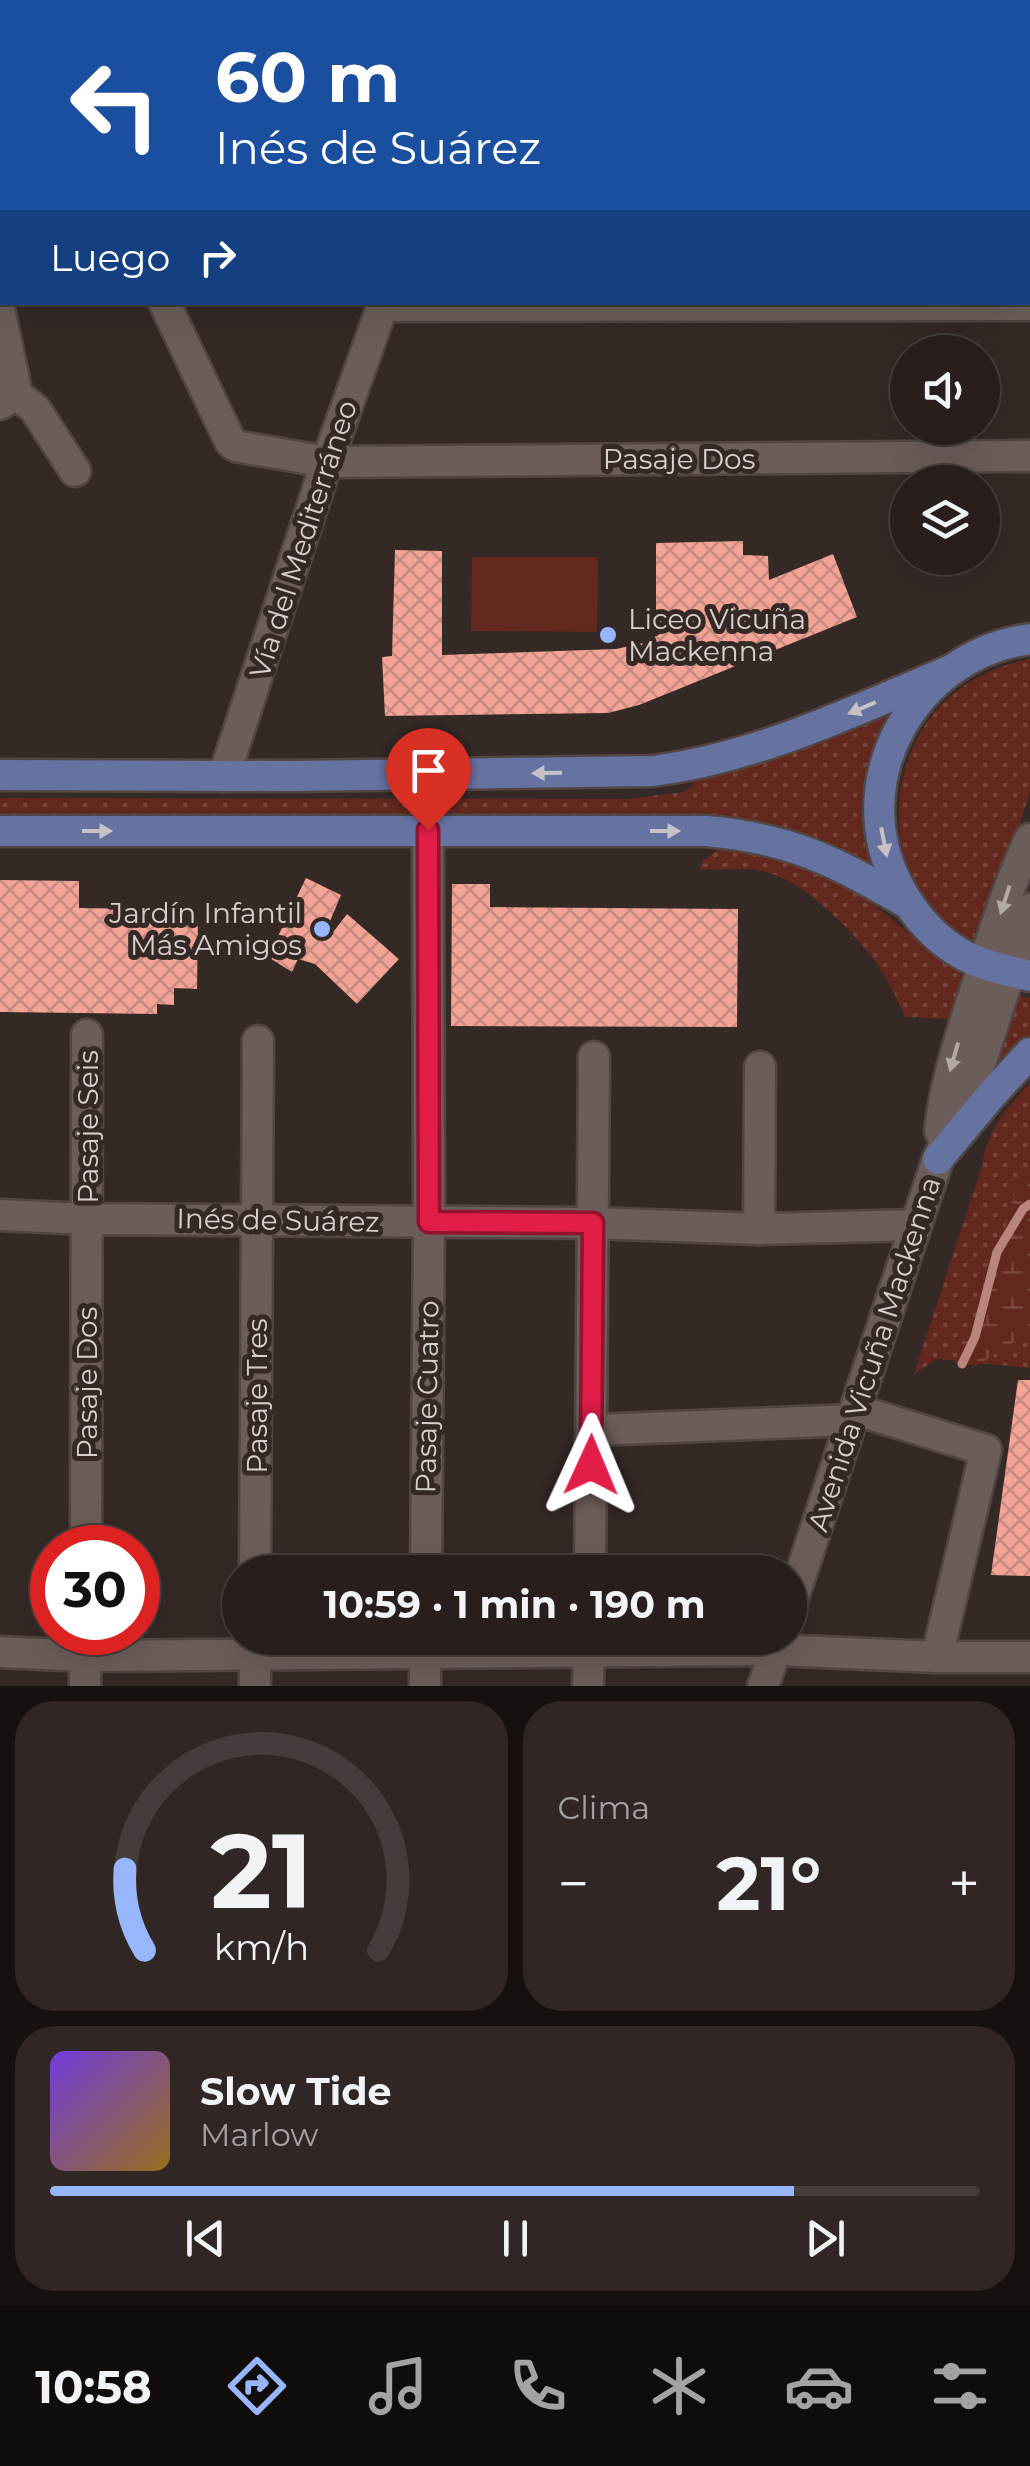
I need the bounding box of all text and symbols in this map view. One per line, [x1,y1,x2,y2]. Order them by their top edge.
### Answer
text: 60 m [215,34,400,120]
icon: left [50,40,180,170]
text: Inés de Suárez [215,120,541,175]
icon: right [190,230,245,285]
text: Luego [50,234,170,281]
map controls [890,335,1000,575]
button: sound [890,335,1000,445]
street label: Vía del Mediterráneo [242,396,364,682]
street label: Pasaje Dos [603,442,755,476]
button: layers [890,465,1000,575]
place label: Liceo Vicuña Mackenna [628,602,806,668]
marker: Liceo Vicuña Mackenna [597,624,619,646]
one-way arrow [847,700,876,716]
pin [386,728,471,831]
icon: arrive [401,743,456,798]
one-way arrow [530,765,562,781]
one-way arrow [82,823,114,839]
one-way arrow [650,823,682,839]
one-way arrow [876,827,892,858]
one-way arrow [996,886,1011,916]
place label: Jardín Infantil Más Amigos [108,896,302,962]
marker: Jardín Infantil Más Amigos [311,918,333,940]
one-way arrow [946,1041,962,1072]
street label: Pasaje Seis [71,1050,105,1204]
street label: Avenida Vicuña Mackenna [801,1173,947,1535]
street label: Inés de Suárez [176,1201,380,1239]
street label: Pasaje Cuatro [408,1300,446,1494]
street label: Pasaje Dos [70,1307,104,1459]
street label: Pasaje Tres [240,1318,274,1474]
position arrow [539,1413,643,1517]
speed limit sign: 30 [30,1525,160,1655]
text: 10:59 · 1 min · 190 m [323,1581,706,1628]
text: Clima [558,1788,650,1827]
text: 21 [210,1807,312,1934]
text: 21° [716,1837,821,1929]
text: − [558,1850,589,1917]
text: + [948,1850,980,1917]
text: km/h [214,1925,309,1969]
text: Slow Tide [200,2068,392,2115]
text: Marlow [200,2115,318,2154]
icon: previous [178,2211,233,2266]
icon: pause [488,2211,543,2266]
icon: next [798,2211,853,2266]
icon: directions [222,2351,292,2421]
icon: music [363,2351,433,2421]
icon: phone [503,2351,573,2421]
icon: climate [644,2351,714,2421]
icon: car [784,2351,854,2421]
icon: filters [925,2351,995,2421]
text: 10:58 [35,2359,152,2414]

